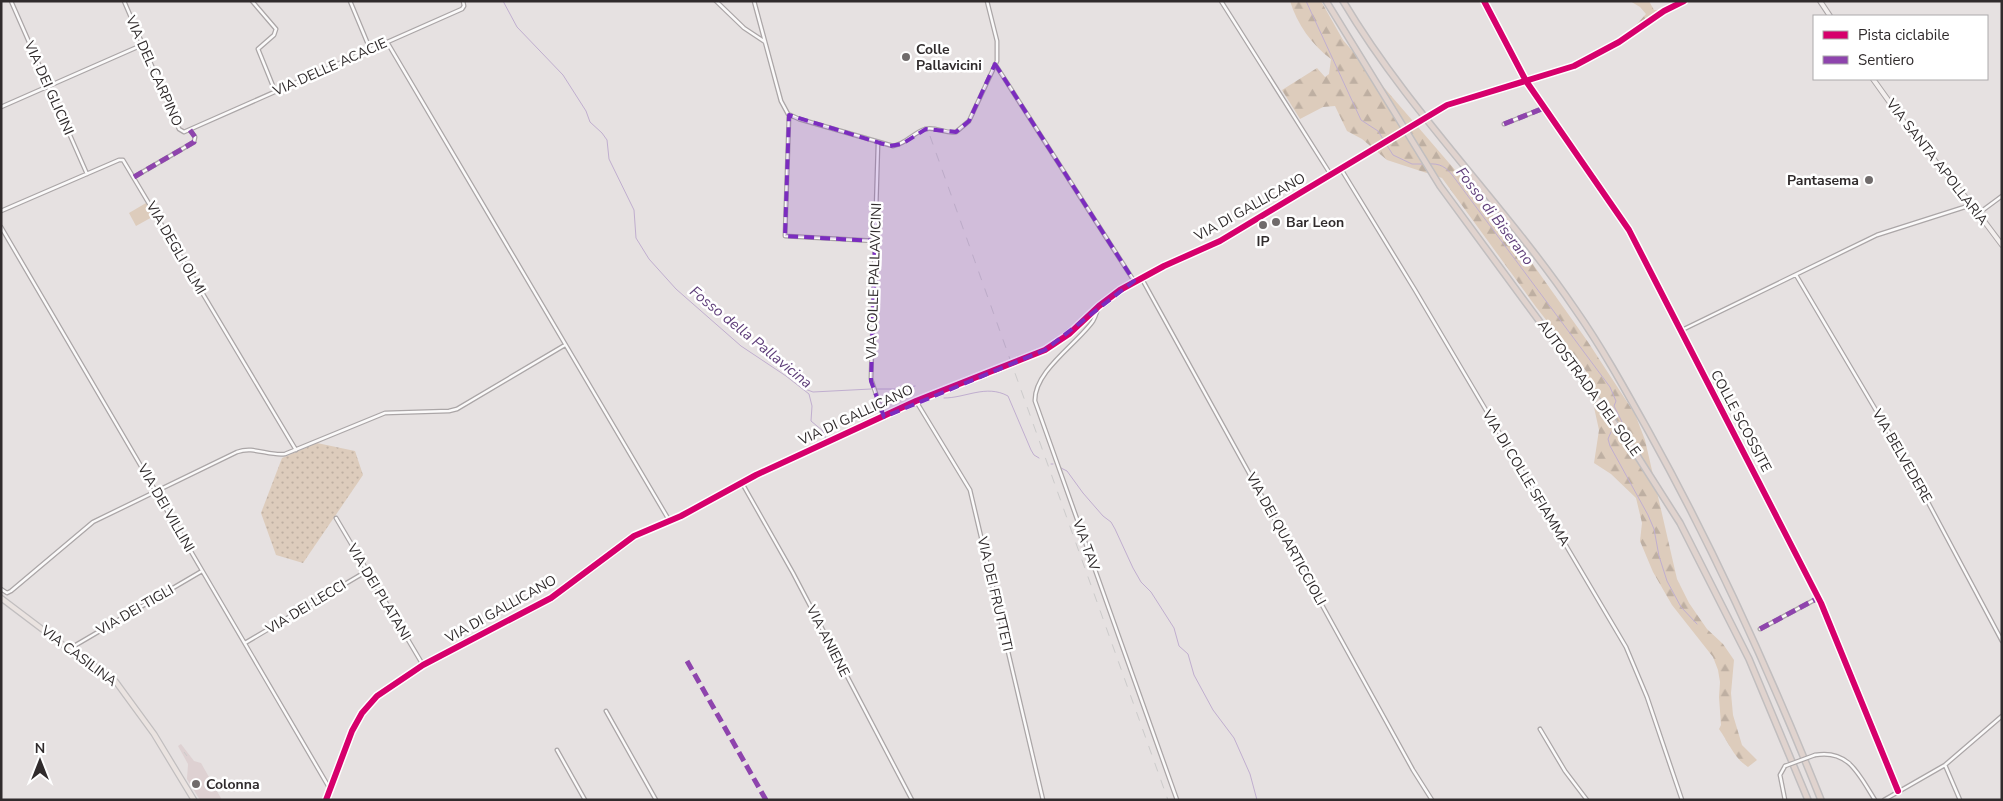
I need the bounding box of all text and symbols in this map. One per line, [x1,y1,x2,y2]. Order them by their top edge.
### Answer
street label: VIA DEL CARPINO [121,12,187,129]
legend [1813,15,1988,80]
text: Pista ciclabile [1858,25,1950,45]
street label: VIA DELLE ACACIE [269,33,390,101]
street label: VIA DEI GLICINI [19,37,78,138]
place label: Colle Pallavicini [916,40,982,75]
text: Sentiero [1858,50,1914,70]
marker: Colle Pallavicini [900,51,912,63]
street label: VIA SANTA APOLLARIA [1881,94,1992,229]
water label: Fosso di Biserano [1452,163,1538,269]
street label: VIA DI GALLICANO [1190,169,1309,246]
place label: Pantasema [1787,171,1859,190]
marker: Pantasema [1863,174,1875,186]
street label: VIA DEGLI OLMI [141,197,210,298]
street label: VIA COLLE PALLAVICINI [862,202,886,361]
place label: Bar Leon [1286,213,1344,232]
marker: Bar Leon [1270,216,1282,228]
marker: IP [1257,219,1269,231]
place label: IP [1256,232,1270,251]
water label: Fosso della Pallavicina [686,281,816,393]
street label: AUTOSTRADA DEL SOLE [1533,316,1645,460]
street label: COLLE SCOSSITE [1706,367,1776,475]
street label: VIA DI GALLICANO [795,380,916,450]
street label: VIA BELVEDERE [1867,405,1936,506]
street label: VIA DI COLLE SFIAMMA [1477,406,1574,550]
street label: VIA DEI VILLINI [133,460,199,556]
street label: VIA DEI QUARTICCIOLI [1241,468,1330,609]
street label: VIA TAV [1068,516,1104,574]
street label: VIA DEI FRUTTETI [972,534,1017,653]
street label: VIA DEI PLATANI [342,539,415,644]
street label: VIA DI GALLICANO [441,571,560,648]
street label: VIA DEI LECCI [261,576,350,639]
street label: VIA DEI TIGLI [92,580,177,640]
street label: VIA ANIENE [801,601,854,680]
street label: VIA CASILINA [36,621,121,691]
north arrow [15,736,65,786]
text: N [35,739,45,758]
place label: Colonna [206,775,260,794]
marker: Colonna [190,778,202,790]

